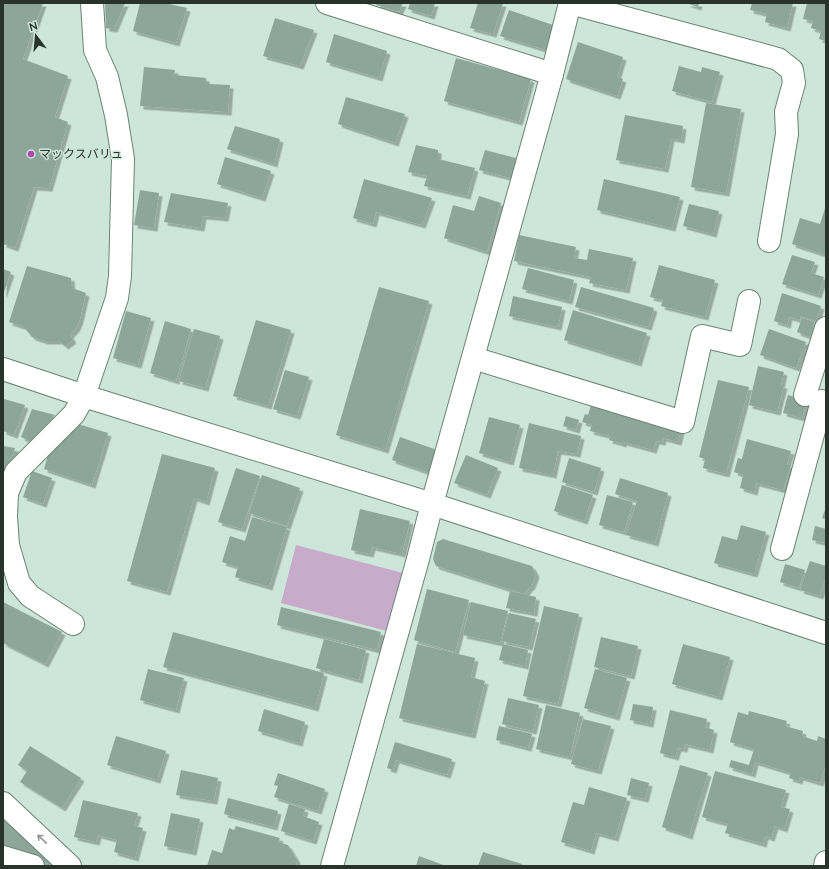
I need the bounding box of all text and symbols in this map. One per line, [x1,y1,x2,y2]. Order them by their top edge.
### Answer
north arrow [16,16,56,56]
text: N [27,19,39,35]
place label: マックスバリュ [39,146,123,162]
marker: マックスバリュ [26,149,36,159]
one-way arrow [37,835,47,844]

